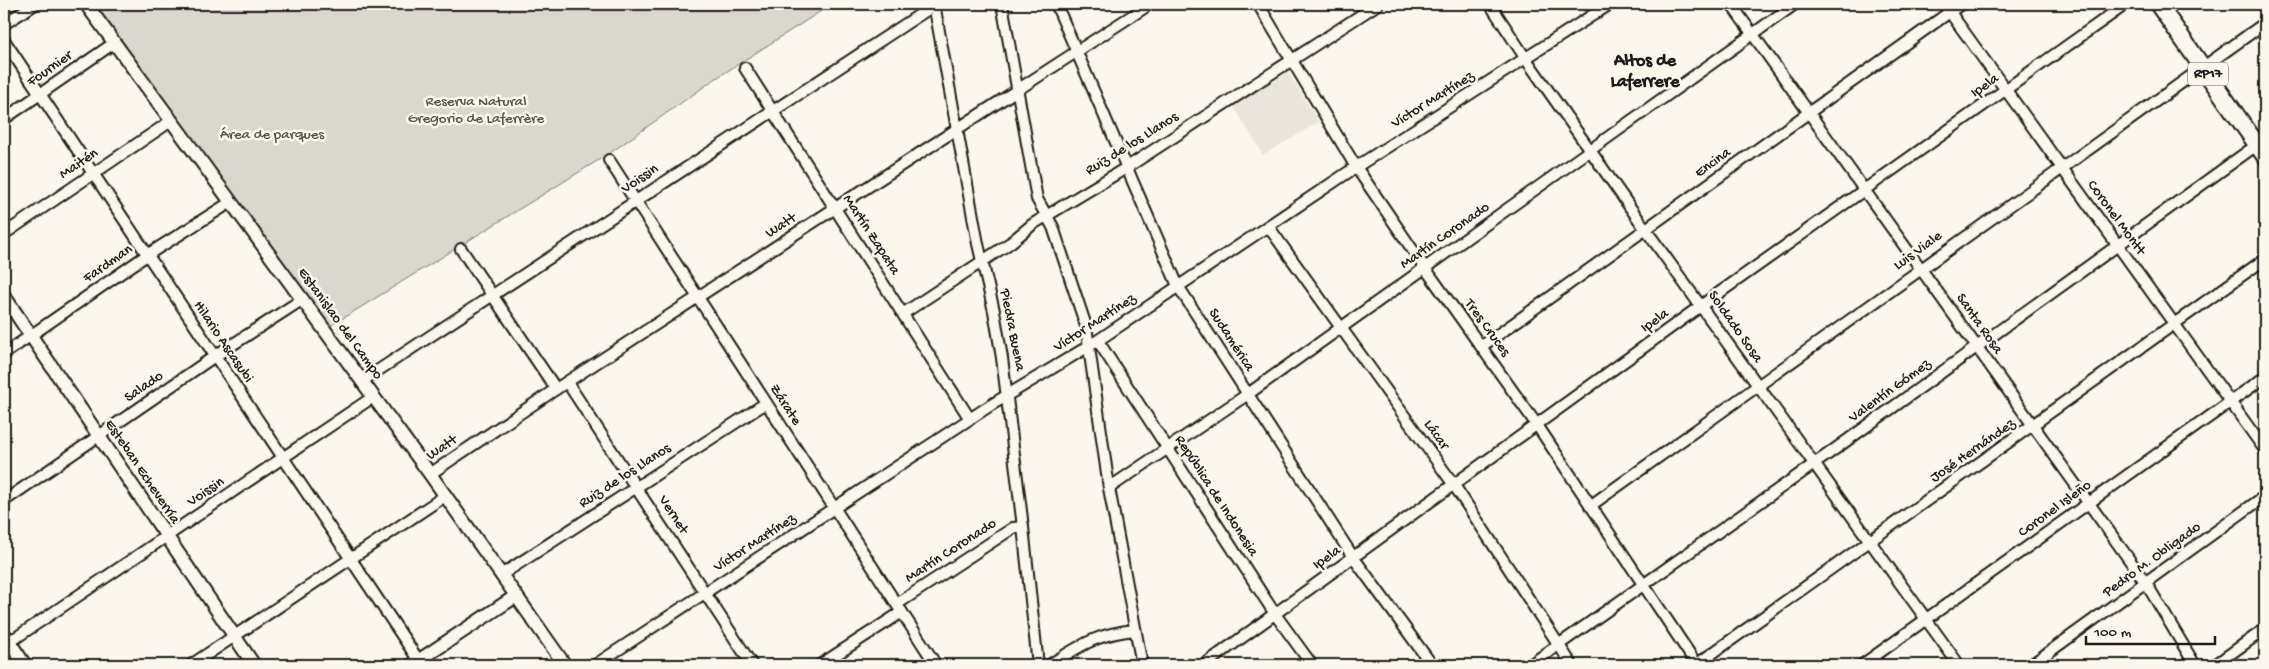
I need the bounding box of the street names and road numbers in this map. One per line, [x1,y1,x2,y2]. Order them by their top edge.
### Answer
street label: Fournier [23,46,78,92]
road number: RP17 [2188,62,2228,86]
street label: Víctor Martínez [1387,67,1478,133]
street label: Ipela [1967,69,2003,102]
street label: Ruiz de los Llanos [1082,108,1182,180]
street label: Encina [1691,143,1735,182]
street label: Maitén [56,145,102,183]
street label: Voissin [617,160,662,198]
street label: Coronel Montt [2083,177,2150,261]
street label: Martín Zapata [838,191,904,279]
street label: Martín Coronado [1397,198,1493,274]
street label: Watt [762,208,801,243]
street label: Luis Viale [1890,227,1946,275]
street label: Fardman [79,241,136,288]
street label: Estanislao del Campo [293,265,387,384]
street label: Piedra Buena [995,286,1029,373]
street label: Soldado Sosa [1704,287,1767,367]
street label: Víctor Martínez [1050,290,1140,357]
street label: Santa Rosa [1952,290,2007,358]
street label: Tres Cruces [1460,295,1514,361]
street label: Hilario Ascasubi [189,298,257,386]
street label: Ipela [1637,304,1673,337]
street label: Sudamérica [1204,305,1258,375]
street label: Valentín Gómez [1845,355,1935,427]
street label: Salado [121,367,167,407]
street label: Zárate [765,381,805,429]
street label: José Hernández [1927,415,2019,487]
street label: Esteban Echeverría [100,416,184,528]
street label: Lácar [1419,417,1454,455]
street label: Watt [423,430,462,465]
street label: República de Indonesia [1170,432,1262,561]
street label: Ruiz de los Llanos [576,439,675,512]
street label: Voissin [183,473,228,511]
street label: Coronel Isleño [2015,476,2095,542]
street label: Vernet [653,491,693,539]
street label: Víctor Martínez [710,510,800,577]
street label: Martín Coronado [902,515,1000,587]
street label: Pedro M. Obligado [2099,518,2205,602]
street label: Ipela [1309,541,1345,574]

